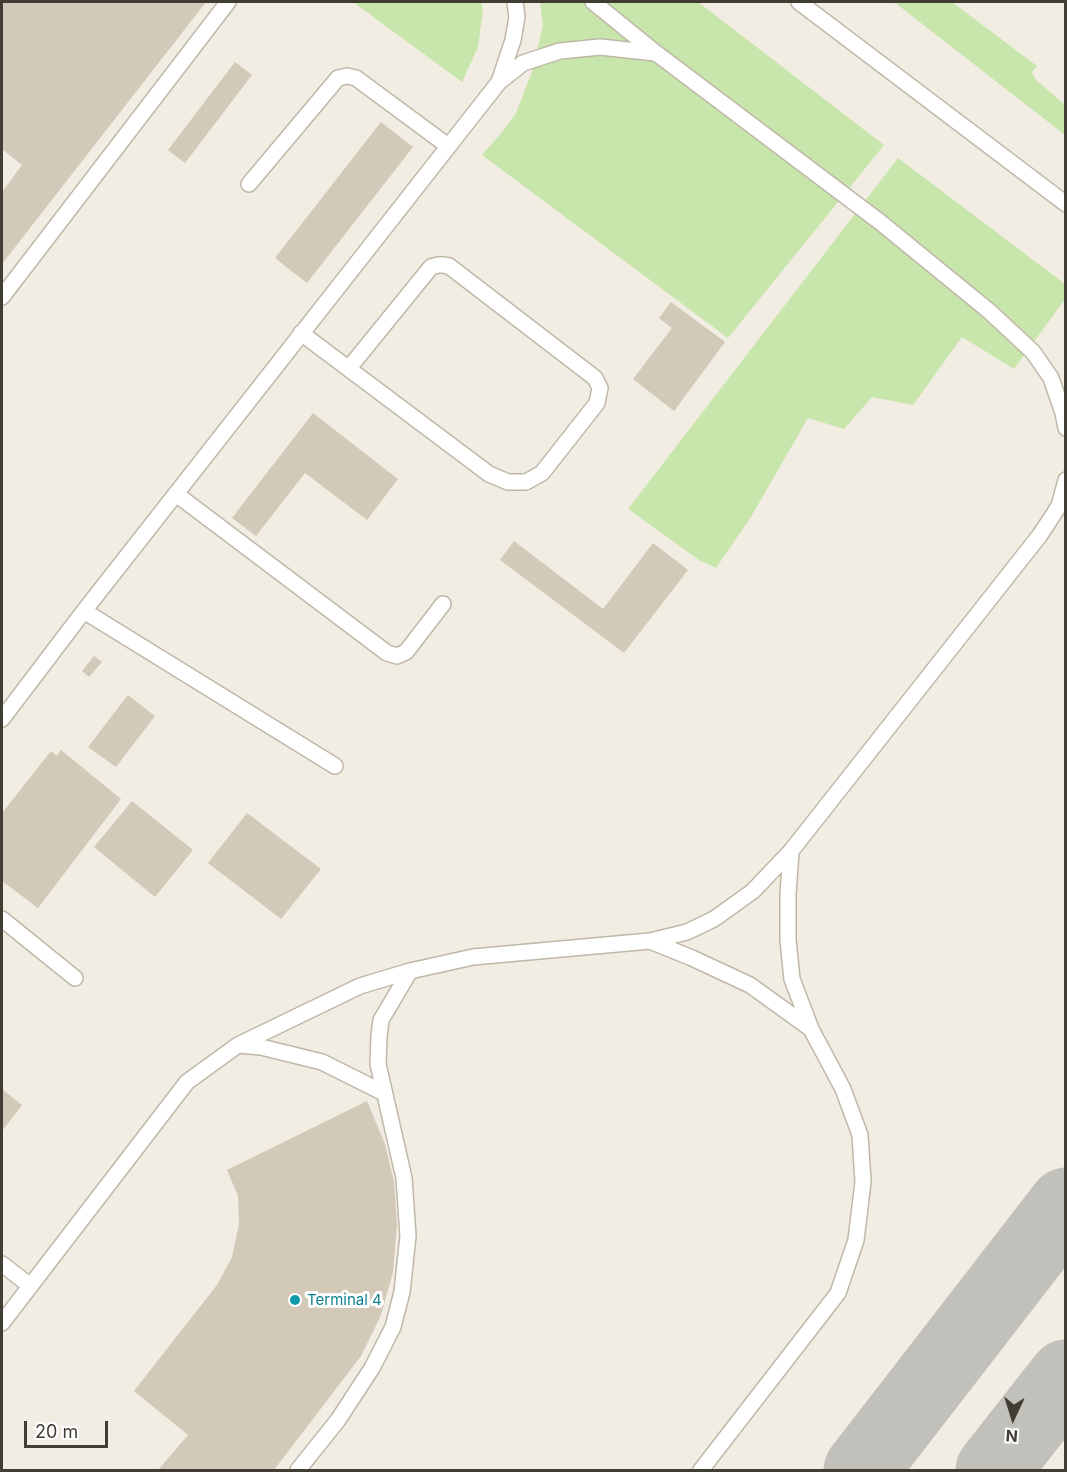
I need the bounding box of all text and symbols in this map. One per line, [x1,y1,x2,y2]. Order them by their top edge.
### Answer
place label: Terminal 4 [307,1291,382,1309]
marker: Terminal 4 [288,1293,302,1307]
north arrow [983,1388,1043,1448]
scale bar [27,1409,111,1447]
text: 20 m [35,1421,78,1442]
text: N [1005,1426,1019,1446]

